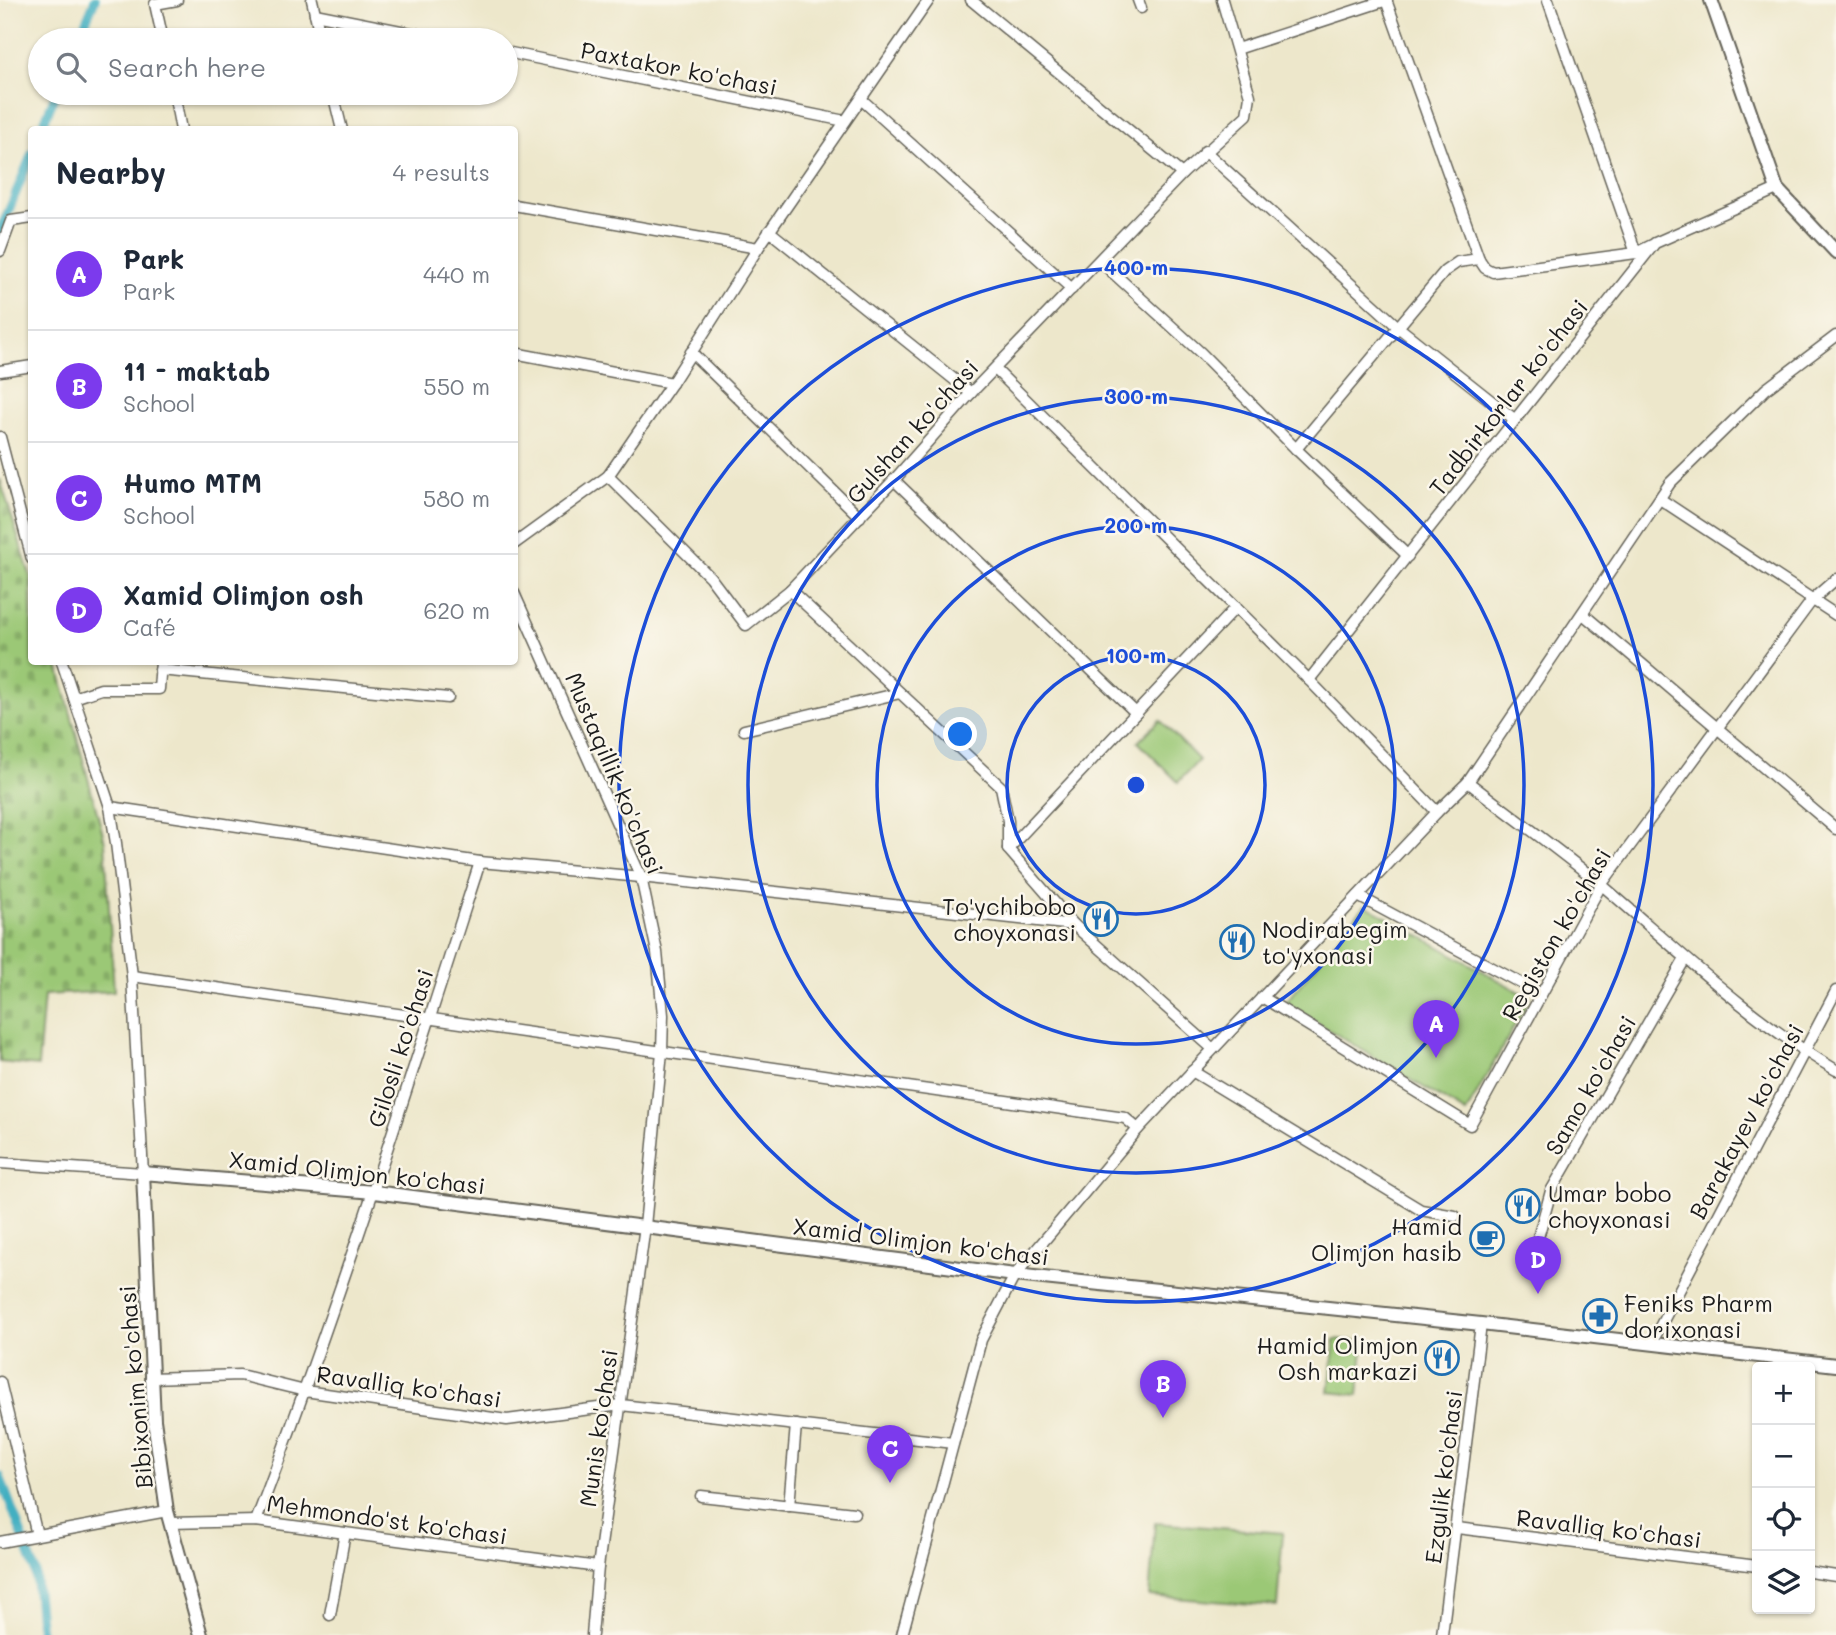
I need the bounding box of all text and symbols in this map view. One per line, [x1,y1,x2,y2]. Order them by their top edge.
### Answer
search box [28,28,518,105]
street label: Paxtakor ko'chasi [578,34,780,102]
icon: search [52,48,90,86]
text: Search here [108,50,266,84]
text: Nearby [56,152,166,192]
text: 4 results [393,157,490,187]
text: Park [123,242,184,276]
text: 400 m [1104,253,1168,280]
text: A [71,259,87,289]
text: 440 m [423,259,490,289]
text: Park [123,276,175,306]
street label: Tadbirkorlar ko'chasi [1422,293,1594,501]
street label: Gulshan ko'chasi [839,353,985,509]
text: 11 - maktab [123,354,270,388]
text: B [71,371,87,401]
text: 550 m [423,371,490,401]
text: 300 m [1104,382,1168,409]
text: School [123,388,196,418]
text: Humo MTM [123,466,262,500]
text: C [70,483,88,513]
text: 580 m [423,483,490,513]
text: School [123,500,196,530]
text: 200 m [1105,511,1167,538]
text: Xamid Olimjon osh [123,578,363,612]
text: D [71,595,87,625]
text: 620 m [423,595,490,625]
text: Café [123,612,176,642]
text: 100 m [1106,641,1166,668]
street label: Mustaqillik ko'chasi [559,668,671,878]
your location [943,717,977,751]
centre of rings [1124,773,1148,797]
street label: Registon ko'chasi [1494,842,1618,1026]
place label: To'ychibobo choyxonasi [942,891,1076,947]
restaurant icon: To'ychibobo choyxonasi [1082,900,1120,938]
place label: Nodirabegim to'yxonasi [1262,914,1408,970]
restaurant icon: Nodirabegim to'yxonasi [1218,923,1256,961]
street label: Gilosli ko'chasi [360,965,440,1131]
pin: A [1413,1000,1459,1058]
street label: Samo ko'chasi [1538,1010,1642,1160]
street label: Barakayev ko'chasi [1682,1018,1810,1224]
street label: Xamid Olimjon ko'chasi [227,1144,487,1200]
place label: Umar bobo choyxonasi [1548,1178,1672,1234]
restaurant icon: Umar bobo choyxonasi [1504,1187,1542,1225]
street label: Xamid Olimjon ko'chasi [791,1210,1051,1272]
place label: Hamid Olimjon hasib [1311,1211,1462,1267]
cafe icon: Hamid Olimjon hasib [1468,1220,1506,1258]
pin: D [1515,1236,1561,1294]
street label: Bibixonim ko'chasi [111,1284,159,1490]
place label: Feniks Pharm dorixonasi [1624,1288,1773,1344]
pharmacy icon: Feniks Pharm dorixonasi [1581,1297,1619,1335]
place label: Hamid Olimjon Osh markazi [1256,1330,1418,1386]
restaurant icon: Hamid Olimjon Osh markazi [1423,1339,1461,1377]
street label: Munis ko'chasi [572,1347,624,1509]
street label: Ravalliq ko'chasi [315,1358,503,1414]
pin: B [1140,1360,1186,1418]
map controls [1752,1362,1815,1614]
button: + [1752,1362,1815,1425]
street label: Ezgulik ko'chasi [1417,1389,1469,1565]
pin: C [867,1425,913,1483]
button: − [1752,1425,1815,1488]
street label: Mehmondo'st ko'chasi [265,1487,509,1551]
button: locate [1752,1488,1815,1551]
street label: Ravalliq ko'chasi [1515,1502,1703,1554]
button: layers [1752,1551,1815,1614]

